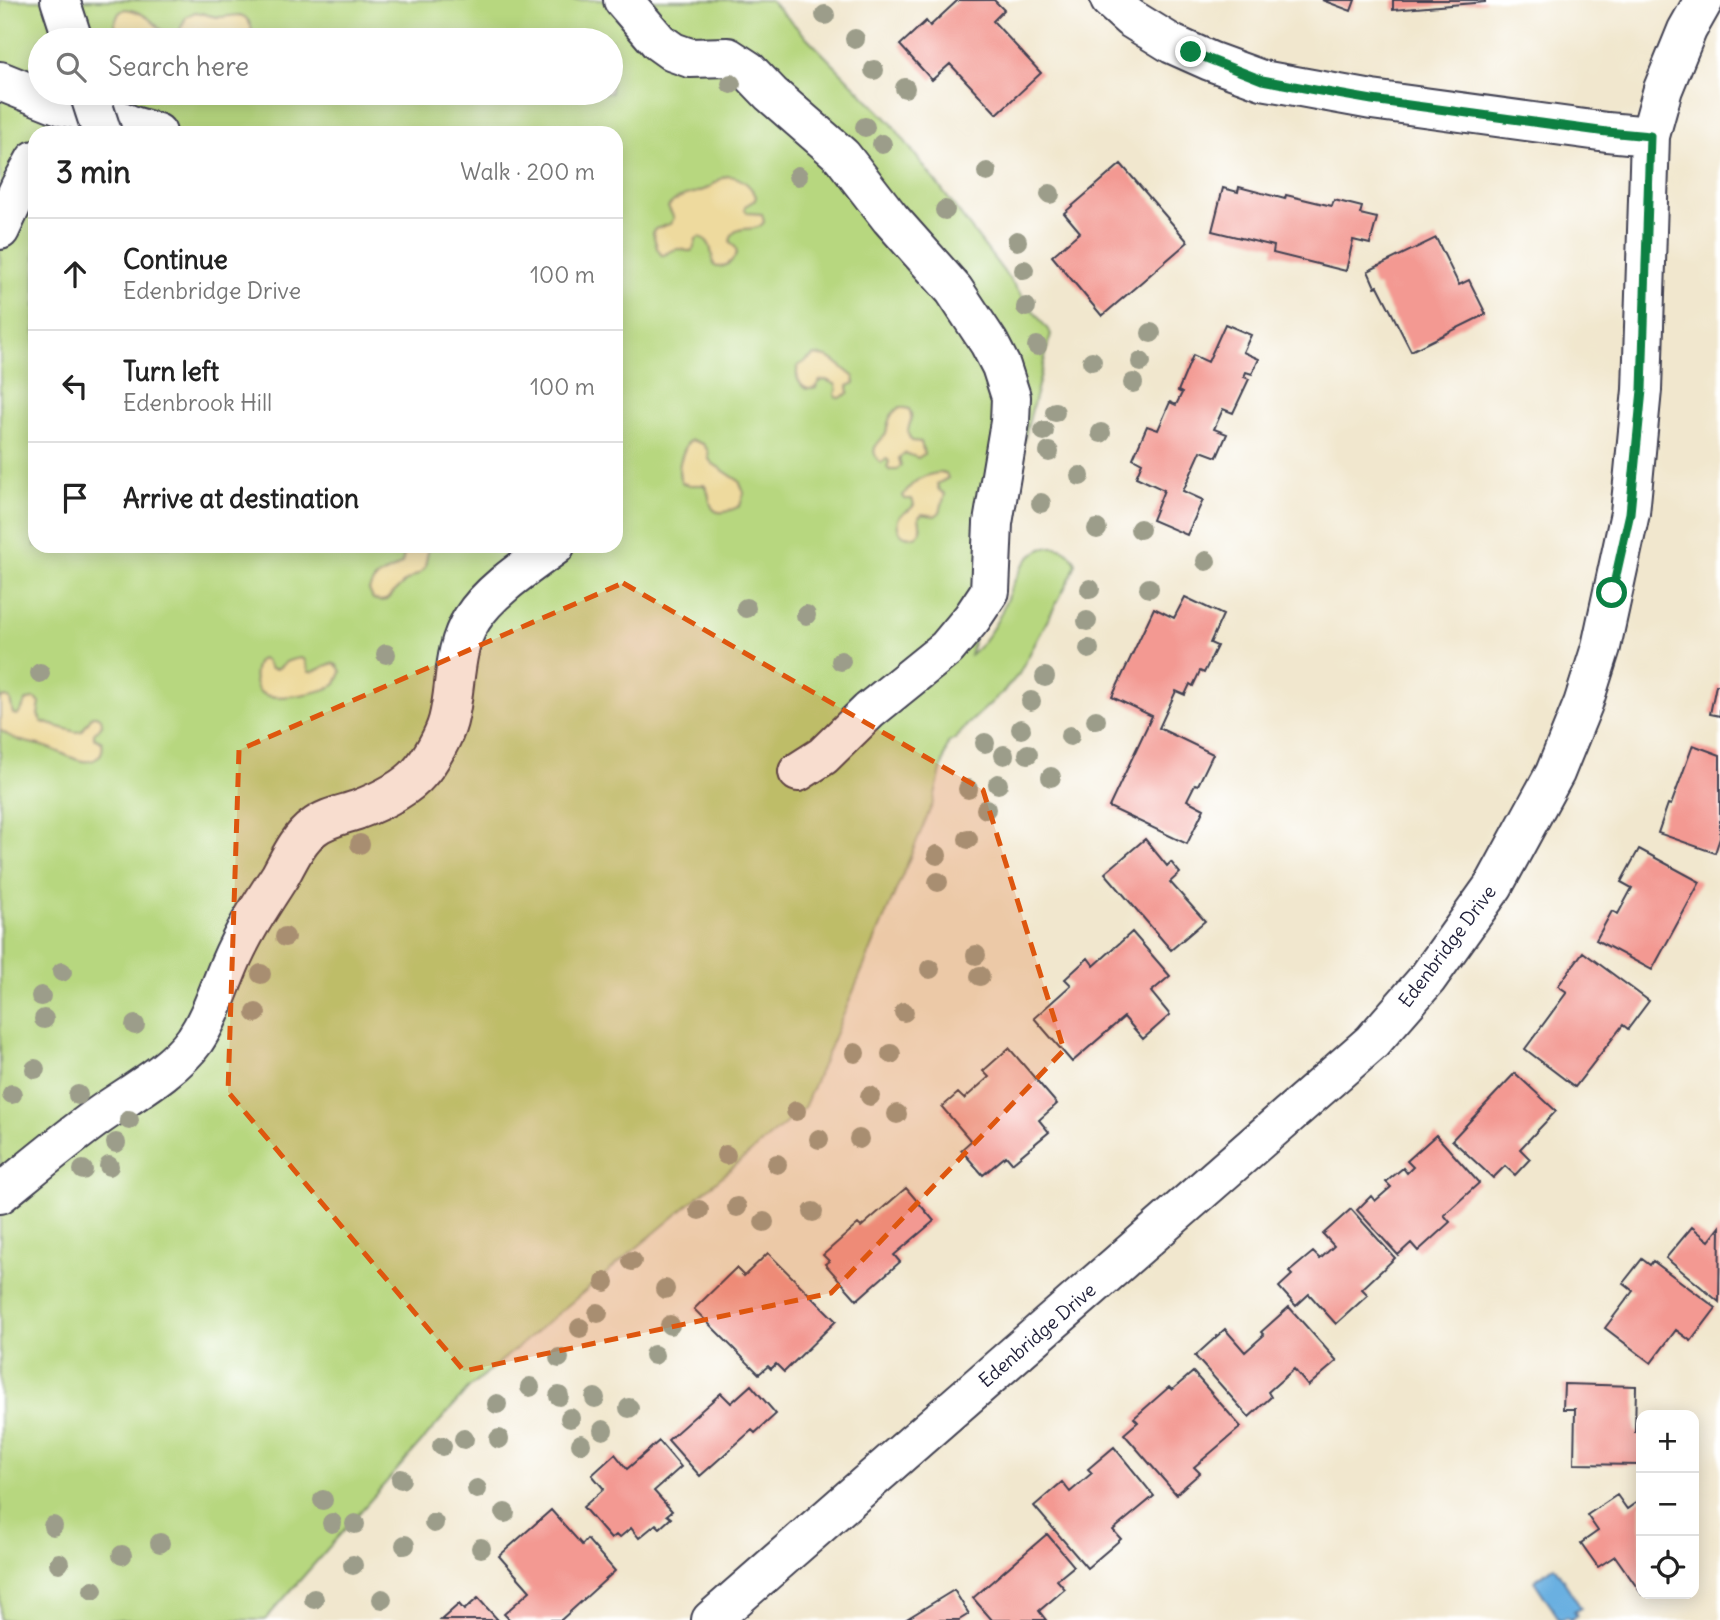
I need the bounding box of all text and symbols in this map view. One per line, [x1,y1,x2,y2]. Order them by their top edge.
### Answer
search box [28,28,623,105]
route end [1175,36,1206,67]
icon: search [52,48,90,86]
text: Search here [108,50,249,83]
text: 3 min [56,153,131,191]
text: Walk · 200 m [460,157,595,186]
text: Continue [123,243,228,276]
icon: ahead [56,255,94,293]
text: 100 m [530,260,595,289]
text: Edenbridge Drive [123,276,301,305]
text: Turn left [123,355,219,388]
icon: left [56,367,94,405]
text: 100 m [530,372,595,401]
text: Edenbrook Hill [123,388,272,417]
icon: arrive [56,479,94,517]
text: Arrive at destination [123,482,359,515]
route start [1596,577,1627,608]
street label: Edenbridge Drive [1393,880,1501,1012]
street label: Edenbridge Drive [974,1278,1100,1392]
map controls [1636,1410,1699,1599]
button: + [1636,1410,1699,1473]
button: − [1636,1473,1699,1536]
button: locate [1636,1536,1699,1599]

